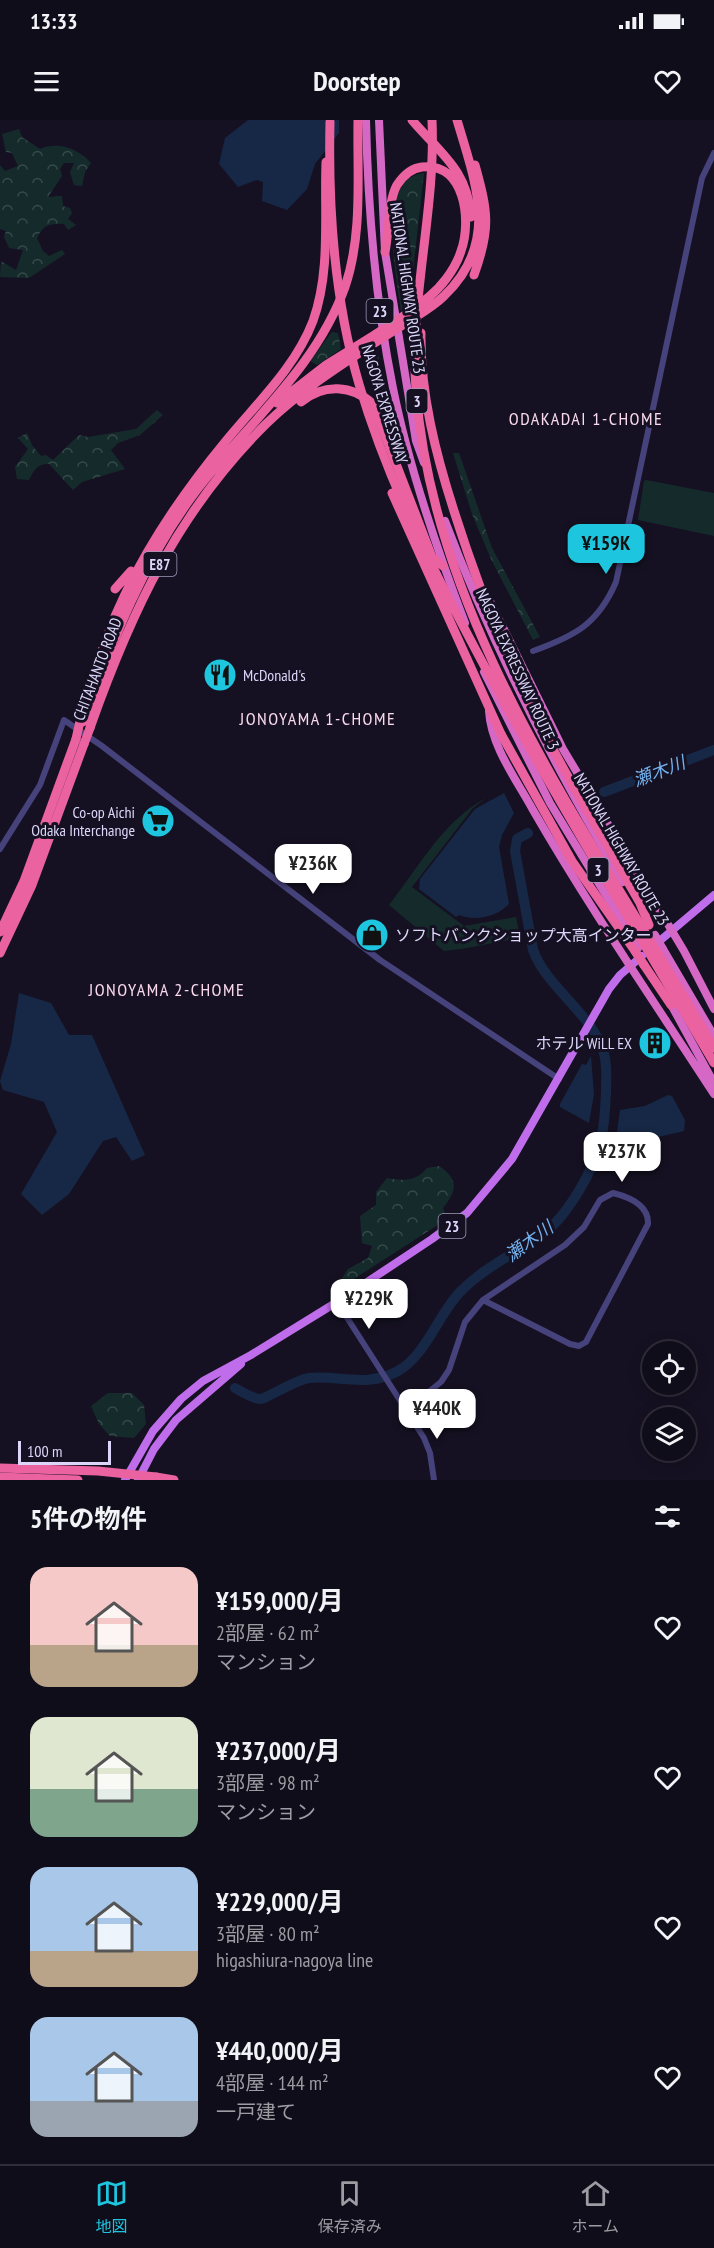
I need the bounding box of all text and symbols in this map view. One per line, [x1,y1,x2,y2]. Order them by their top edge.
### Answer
text: 13:33 [30,7,78,35]
text: Doorstep [313,64,401,98]
icon: menu [30,65,63,98]
icon: heart [651,65,684,98]
street label: NATIONAL HIGHWAY ROUTE 23 [386,201,430,375]
road number: 23 [366,299,394,323]
street label: NAGOYA EXPRESSWAY [357,342,413,467]
road number: 3 [406,389,428,413]
district label: ODAKADAI 1-CHOME [509,407,663,430]
pin: ¥159K [564,524,648,575]
text: ¥159K [582,530,630,556]
road number: E87 [144,552,176,576]
street label: NAGOYA EXPRESSWAY ROUTE 3 [472,585,564,753]
street label: CHITAHANTO ROAD [68,615,126,723]
restaurant icon: McDonald's [202,657,238,693]
place label: McDonald's [243,665,306,685]
district label: JONOYAMA 1-CHOME [239,707,396,730]
water label: 瀬木川 [630,750,690,791]
street label: NATIONAL HIGHWAY ROUTE 23 [570,769,674,929]
place label: Co-op Aichi Odaka Interchange [31,802,135,840]
supermarket icon: Co-op Aichi Odaka Interchange [140,803,176,839]
pin: ¥236K [271,844,355,895]
text: ¥236K [289,850,337,876]
road number: 3 [588,858,608,882]
shop icon: ソフトバンクショップ大高インター [354,917,390,953]
place label: ソフトバンクショップ大高インター [395,925,652,945]
district label: JONOYAMA 2-CHOME [88,978,245,1001]
building icon: ホテル WiLL EX [637,1025,673,1061]
place label: ホテル WiLL EX [535,1033,632,1053]
pin: ¥237K [580,1132,664,1183]
text: ¥237K [598,1138,646,1164]
road number: 23 [438,1214,466,1238]
water label: 瀬木川 [500,1215,559,1266]
pin: ¥229K [327,1279,411,1330]
text: ¥229K [345,1285,393,1311]
map controls [642,1341,696,1461]
button: locate [642,1341,696,1395]
pin: ¥440K [395,1389,479,1440]
text: ¥440K [413,1395,461,1421]
button: layers [642,1407,696,1461]
scale bar [18,1438,111,1466]
text: 100 m [27,1441,62,1461]
icon: filters [651,1500,684,1533]
text: 5件の物件 [30,1502,146,1535]
text: ¥159,000/月 [216,1584,344,1617]
icon: home [78,1591,150,1663]
icon: heart [651,1611,684,1644]
text: 2部屋 · 62 m² [216,1620,320,1646]
text: マンション [216,1649,316,1675]
text: ¥237,000/月 [216,1734,341,1767]
icon: home [78,1741,150,1813]
icon: heart [651,1761,684,1794]
text: 3部屋 · 98 m² [216,1770,320,1796]
text: マンション [216,1799,316,1825]
text: ¥229,000/月 [216,1885,344,1918]
icon: home [78,1891,150,1963]
icon: heart [651,1911,684,1944]
text: 3部屋 · 80 m² [216,1921,320,1947]
text: higashiura-nagoya line [216,1947,373,1973]
text: ¥440,000/月 [216,2034,344,2067]
icon: home [78,2041,150,2113]
icon: heart [651,2061,684,2094]
text: 4部屋 · 144 m² [216,2070,329,2096]
text: 一戸建て [216,2099,296,2125]
tab: 地図 [95,2177,128,2237]
tab: 保存済み [318,2177,382,2237]
tab: ホーム [572,2177,619,2237]

